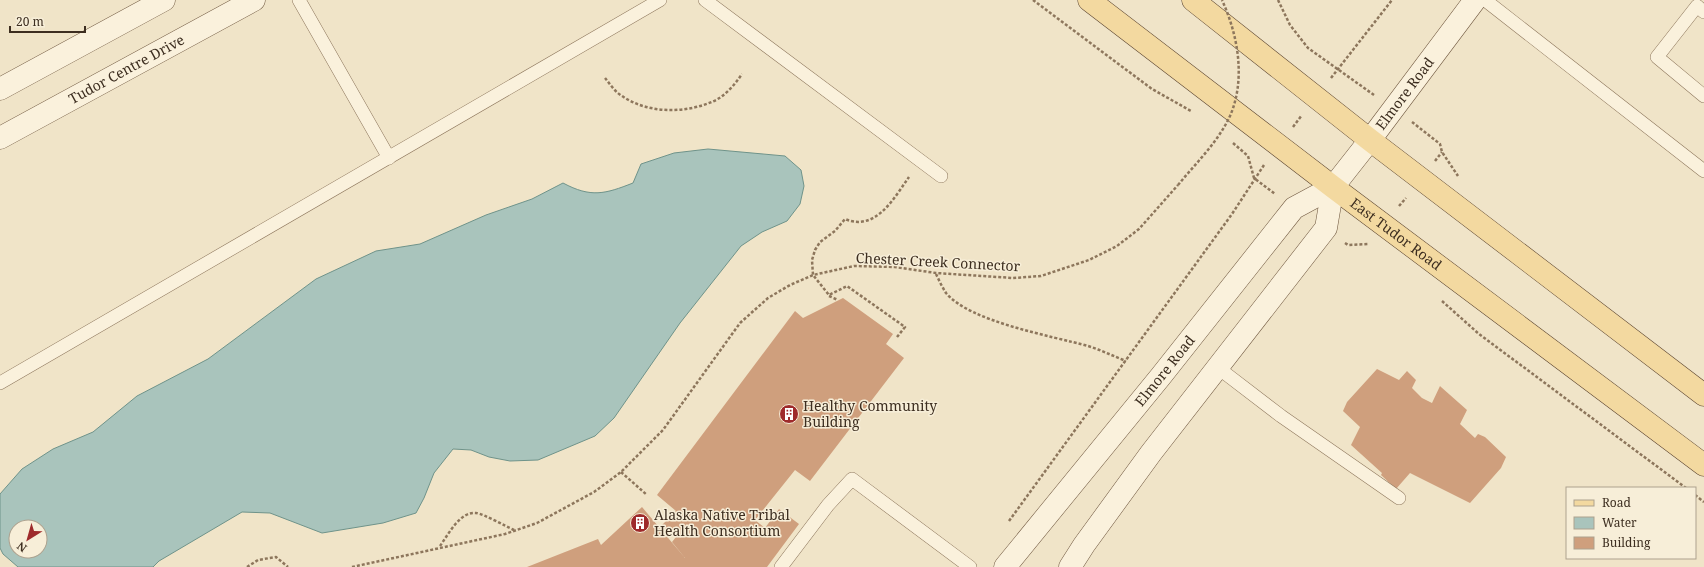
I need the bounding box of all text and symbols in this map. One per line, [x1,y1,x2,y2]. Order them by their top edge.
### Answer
scale bar [10,8,85,34]
text: 20 m [16,13,44,30]
street label: Tudor Centre Drive [65,30,188,108]
street label: Elmore Road [1371,53,1438,133]
street label: East Tudor Road [1347,193,1446,274]
street label: Chester Creek Connector [855,248,1021,275]
street label: Elmore Road [1130,331,1199,410]
place label: Healthy Community Building [803,396,937,431]
building icon: Healthy Community Building [778,403,800,425]
legend [1566,487,1696,559]
text: Road [1602,494,1632,511]
place label: Alaska Native Tribal Health Consortium [654,505,790,540]
building icon: Alaska Native Tribal Health Consortium [629,512,651,534]
text: Water [1602,514,1637,531]
north arrow [8,519,48,559]
text: Building [1602,534,1651,551]
text: N [13,539,30,556]

